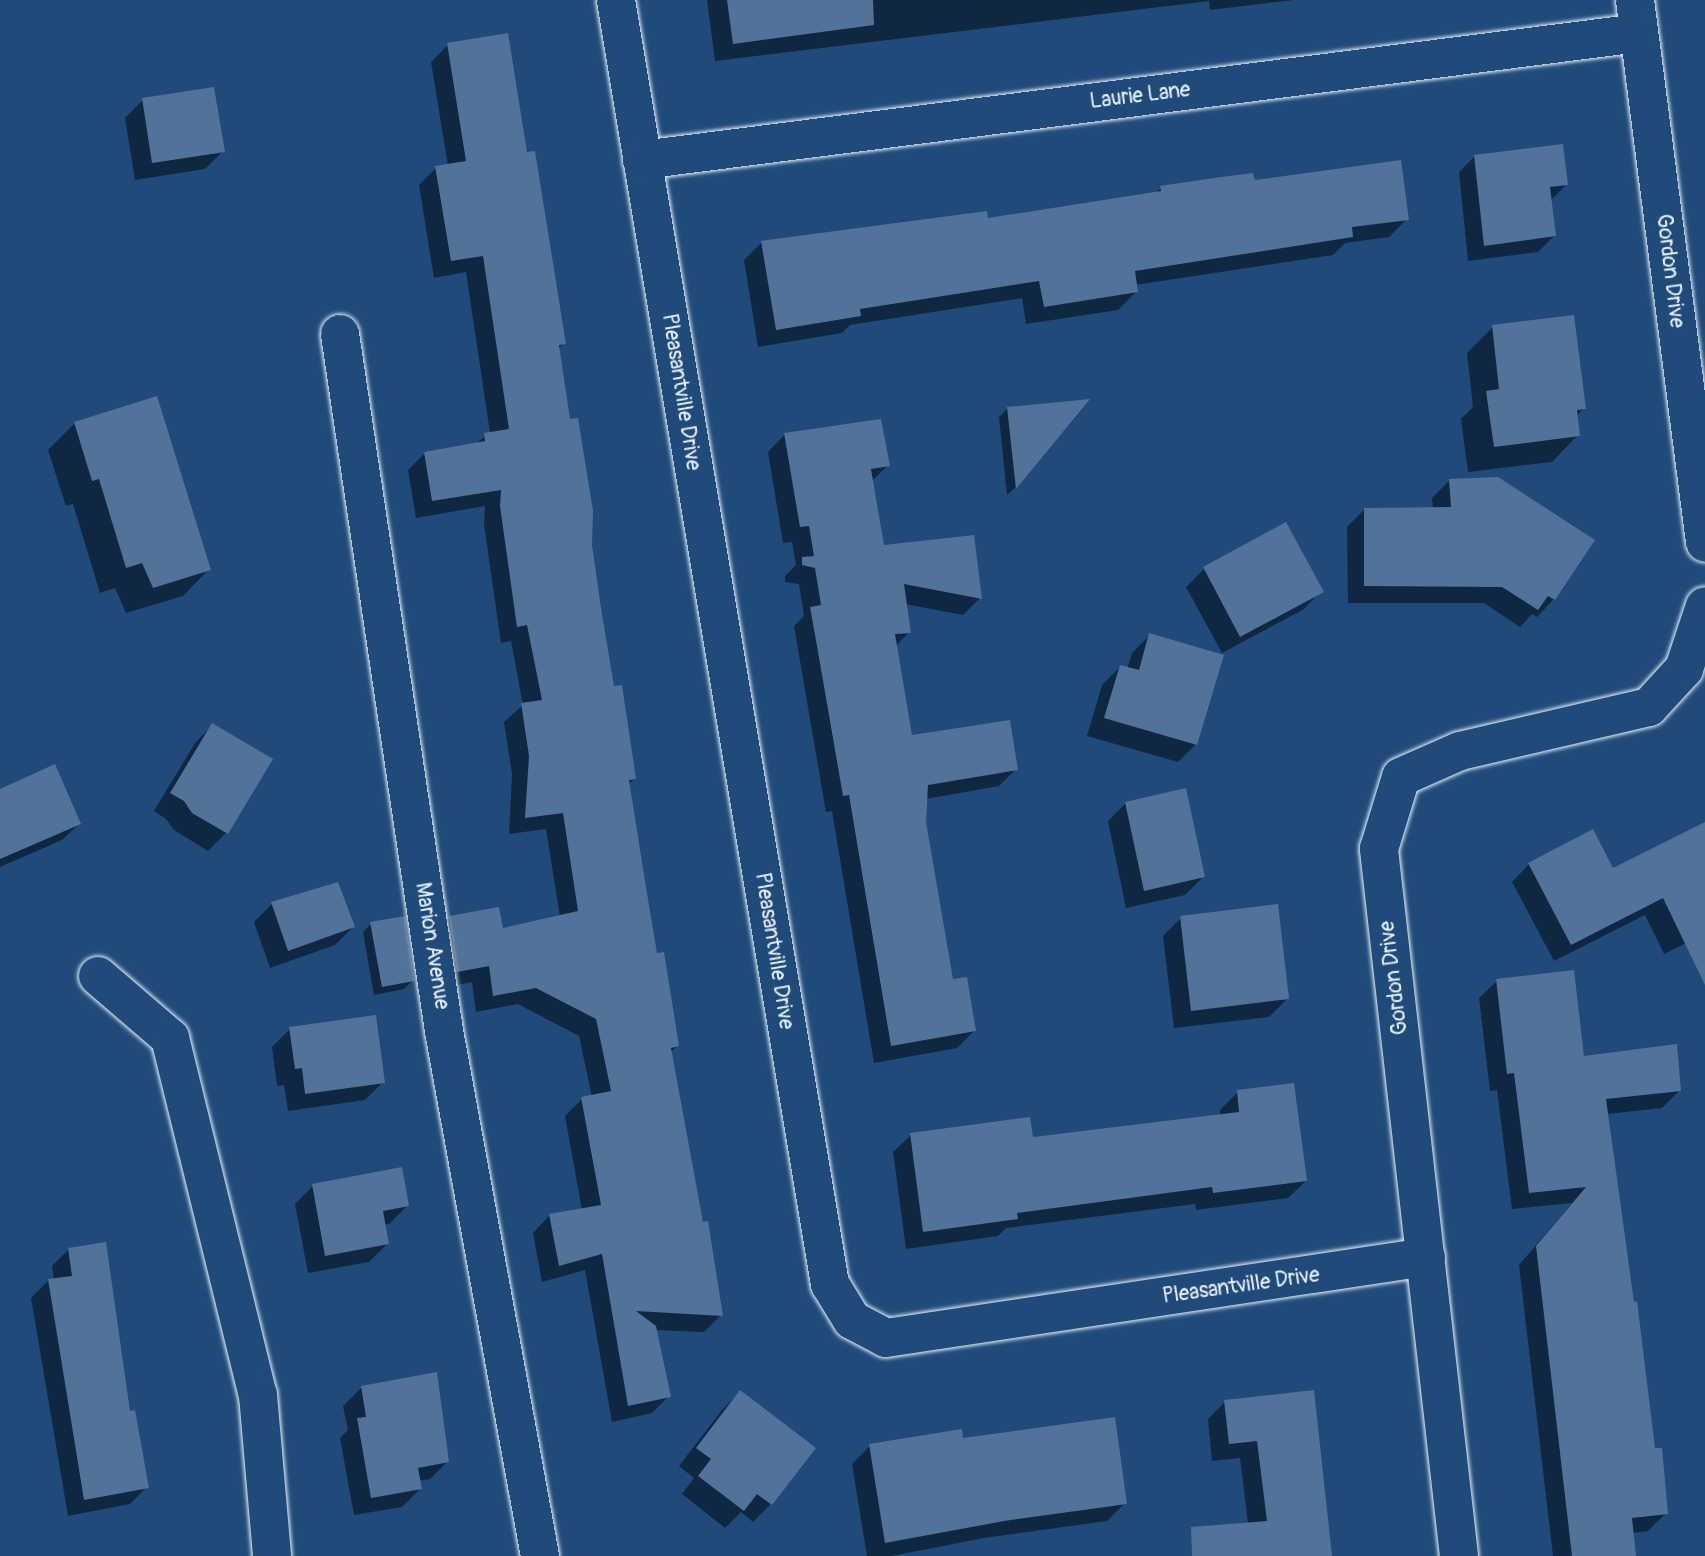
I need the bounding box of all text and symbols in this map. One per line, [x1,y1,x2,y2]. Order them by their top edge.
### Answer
street label: Laurie Lane [1088,77,1192,115]
street label: Gordon Drive [1651,213,1689,329]
street label: Pleasantville Drive [656,312,706,472]
street label: Pleasantville Drive [749,871,799,1031]
street label: Marion Avenue [410,881,454,1011]
street label: Gordon Drive [1375,920,1413,1036]
street label: Pleasantville Drive [1161,1263,1321,1309]

